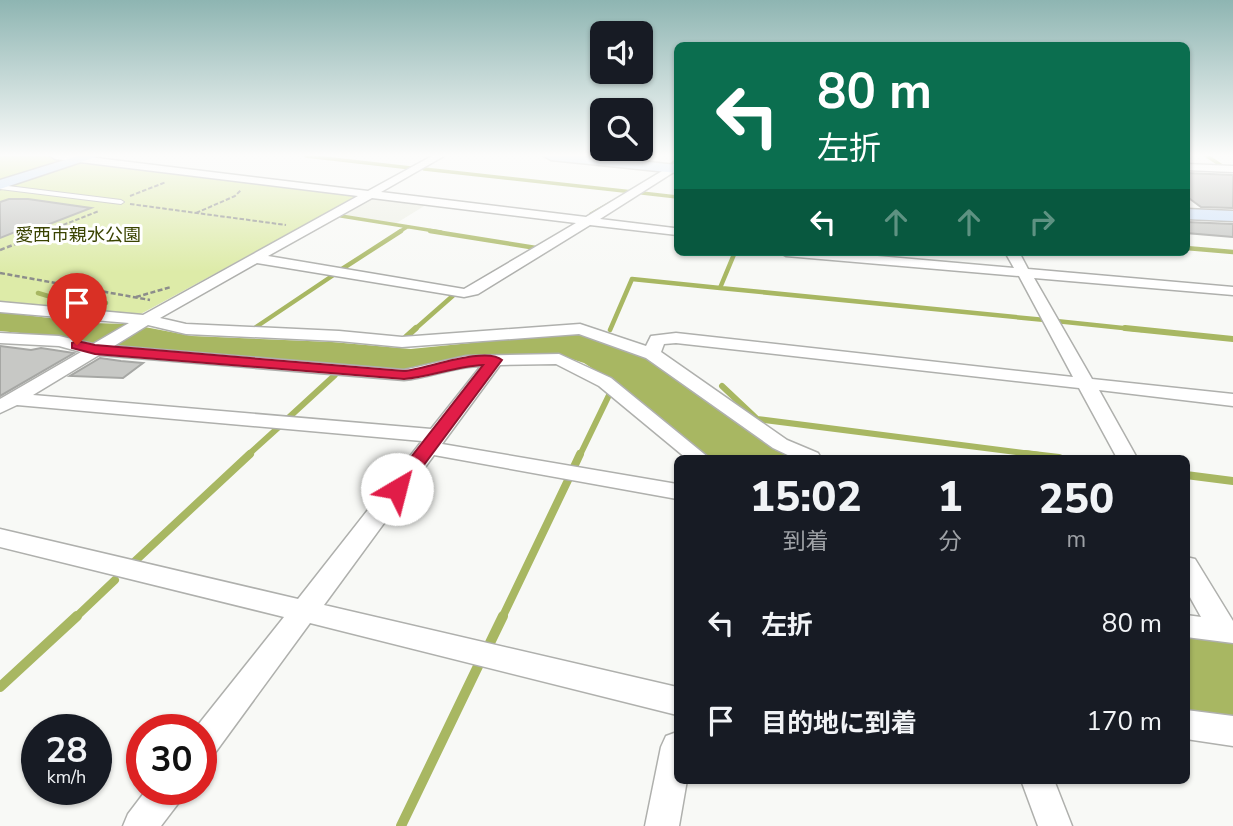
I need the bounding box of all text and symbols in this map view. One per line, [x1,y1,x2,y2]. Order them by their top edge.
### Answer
map controls [590,21,653,161]
button: sound [590,21,653,84]
text: 80 m [817,58,932,125]
icon: left [702,70,793,161]
button: search [590,98,653,161]
text: 左折 [817,127,881,170]
icon: left [804,203,842,241]
icon: ahead [877,203,915,241]
icon: ahead [950,203,988,241]
icon: right [1023,203,1061,241]
park label: 愛西市親水公園 [15,223,141,247]
pin [47,273,107,345]
icon: arrive [58,284,96,322]
position arrow [360,452,434,526]
text: 15:02 [750,469,862,526]
text: 1 [937,469,963,526]
text: 250 [1039,471,1114,528]
text: m [1066,524,1086,555]
text: 到着 [783,526,829,557]
text: 分 [939,526,962,557]
icon: left [702,604,740,642]
text: 80 m [1102,606,1162,641]
text: 左折 [761,608,813,643]
icon: arrive [702,702,740,740]
text: 170 m [1086,704,1162,739]
text: 目的地に到着 [761,706,917,741]
speed limit sign: 30 [126,714,217,805]
text: 28 [45,727,88,774]
text: km/h [47,765,86,789]

